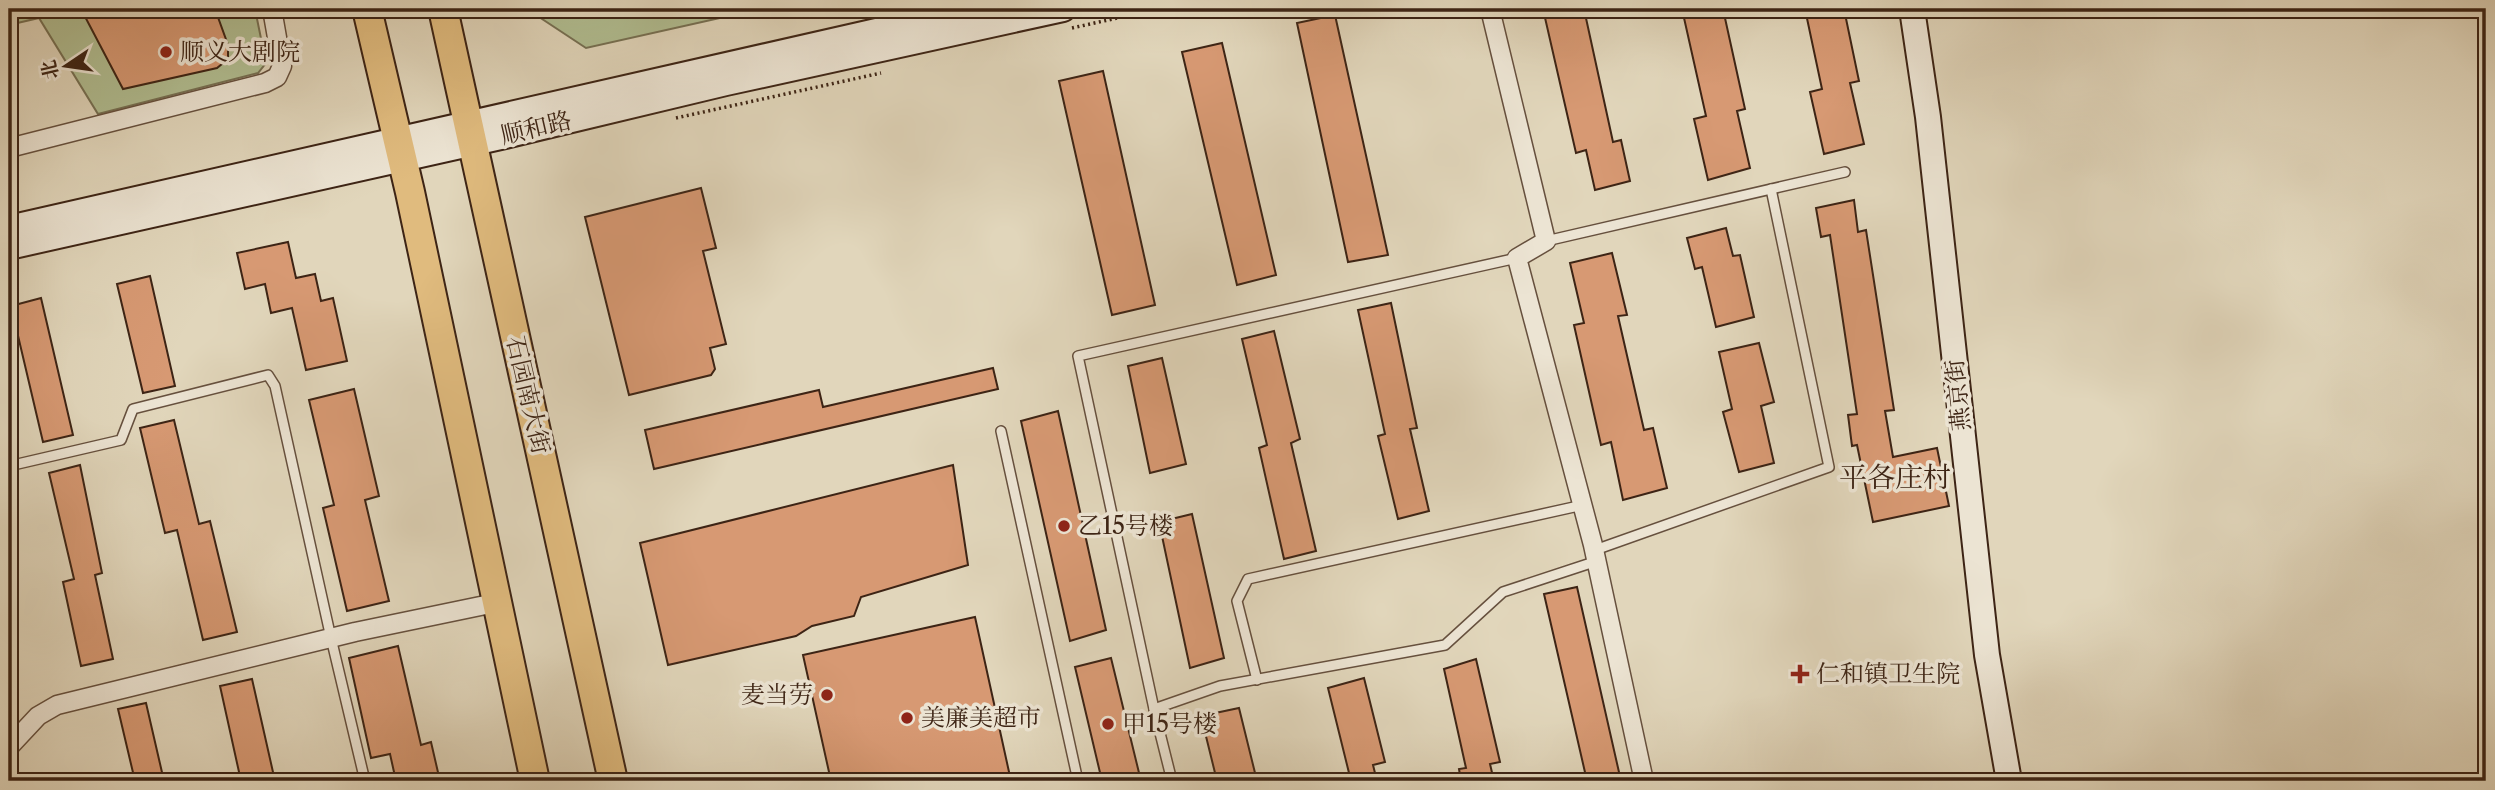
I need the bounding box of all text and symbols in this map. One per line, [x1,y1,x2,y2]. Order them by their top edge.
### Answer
north arrow [32,32,102,102]
place label: 顺义大剧院 [180,37,300,66]
marker: 顺义大剧院 [158,44,174,60]
text: 北 [37,58,63,82]
street label: 顺和路 [498,105,574,150]
street label: 石园南大街 [501,333,556,457]
street label: 燕京街 [1939,358,1976,432]
district label: 平各庄村 [1839,460,1951,494]
place label: 乙15号楼 [1078,511,1173,540]
marker: 乙15号楼 [1056,518,1072,534]
place label: 仁和镇卫生院 [1816,659,1960,688]
marker: 仁和镇卫生院 [1790,664,1810,684]
place label: 麦当劳 [741,680,813,709]
marker: 麦当劳 [819,687,835,703]
place label: 美廉美超市 [921,703,1041,732]
place label: 甲15号楼 [1122,709,1217,738]
marker: 美廉美超市 [899,710,915,726]
marker: 甲15号楼 [1100,716,1116,732]

